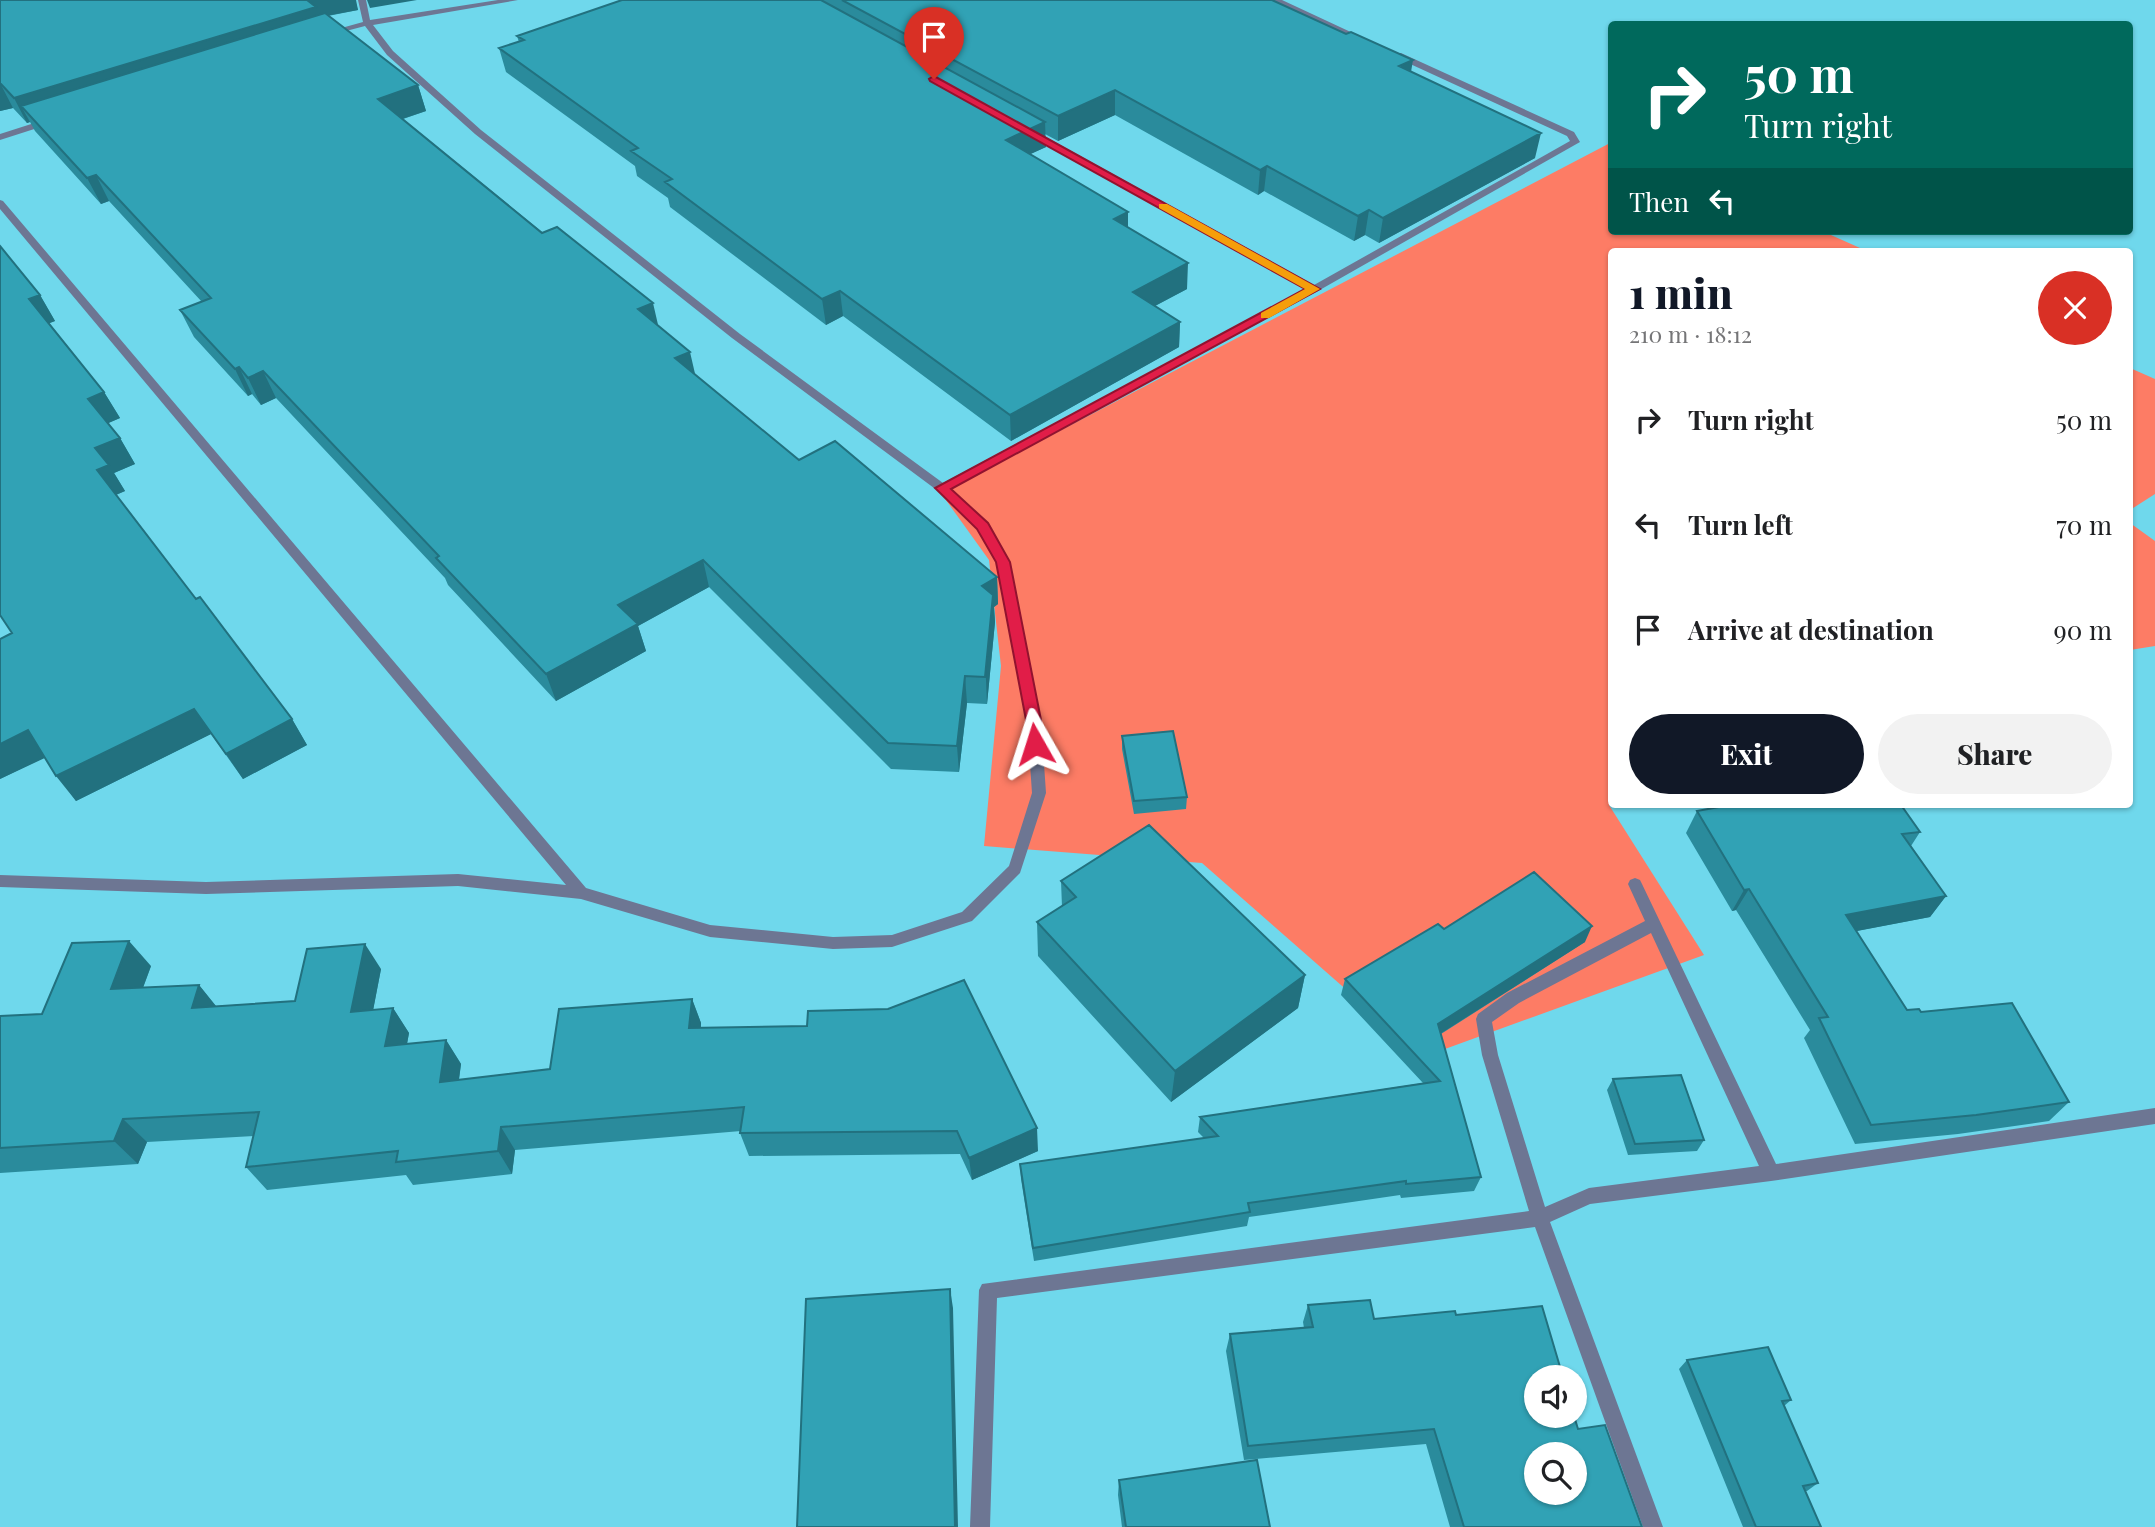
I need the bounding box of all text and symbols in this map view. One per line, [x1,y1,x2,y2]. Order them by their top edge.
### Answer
pin [904,7,964,79]
icon: arrive [915,18,953,56]
text: 50 m [1744,40,1854,105]
icon: right [1629,49,1720,140]
text: Turn right [1744,103,1892,146]
icon: left [1703,182,1741,220]
text: Then [1629,184,1689,219]
text: 1 min [1629,264,1733,320]
button: close [2038,271,2112,345]
text: 210 m · 18:12 [1629,318,1752,349]
icon: right [1629,401,1667,439]
text: Turn right [1688,402,1814,437]
text: 50 m [2056,402,2112,437]
icon: left [1629,506,1667,544]
text: Turn left [1688,507,1793,542]
text: 70 m [2056,507,2112,542]
icon: arrive [1629,611,1667,649]
text: Arrive at destination [1688,612,1934,647]
text: 90 m [2054,612,2112,647]
position arrow [998,707,1072,781]
button: Exit [1629,714,1864,794]
button: Share [1878,714,2112,794]
map controls [1524,1365,1587,1505]
button: sound [1524,1365,1587,1428]
button: search [1524,1442,1587,1505]

